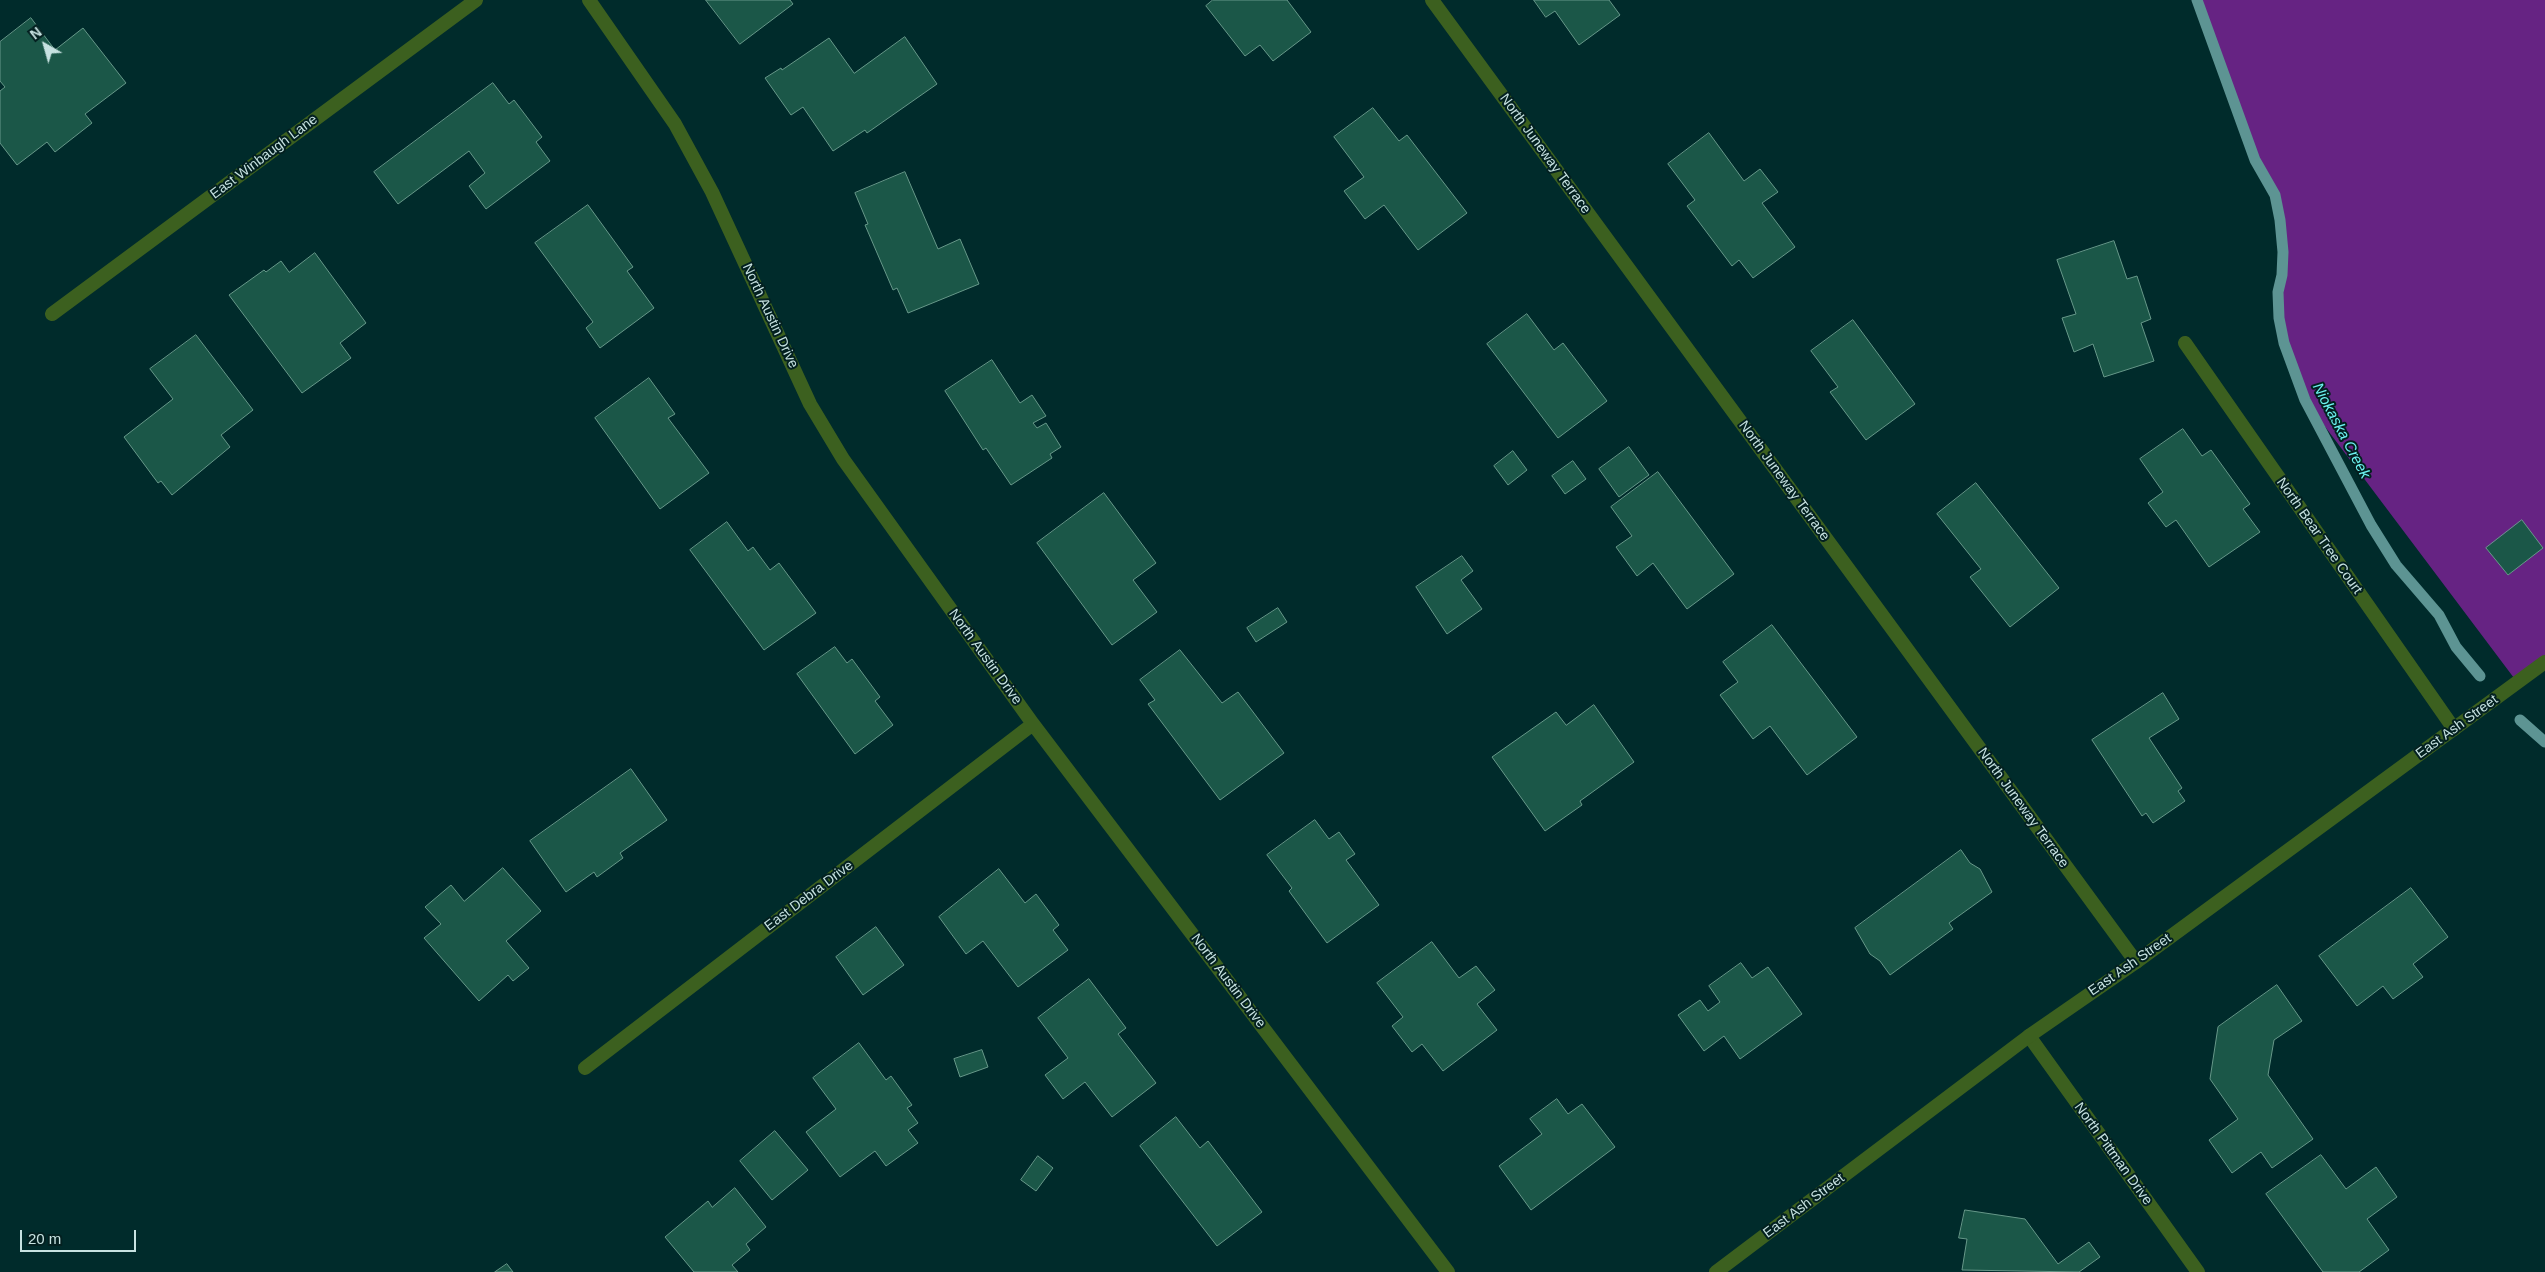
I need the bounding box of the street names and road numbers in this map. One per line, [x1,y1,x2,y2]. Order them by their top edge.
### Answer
street label: North Juneway Terrace [1496,91,1594,217]
street label: East Winbaugh Lane [207,111,321,203]
street label: North Austin Drive [738,261,802,371]
street label: North Juneway Terrace [1735,418,1833,544]
street label: North Bear Tree Court [2273,475,2365,597]
street label: North Austin Drive [945,606,1025,708]
street label: East Ash Street [2413,692,2501,762]
street label: North Juneway Terrace [1974,745,2072,871]
street label: East Debra Drive [761,857,857,935]
street label: East Ash Street [2085,930,2175,1000]
street label: North Austin Drive [1187,931,1269,1031]
street label: North Pittman Drive [2070,1100,2156,1208]
street label: East Ash Street [1760,1170,1848,1242]

